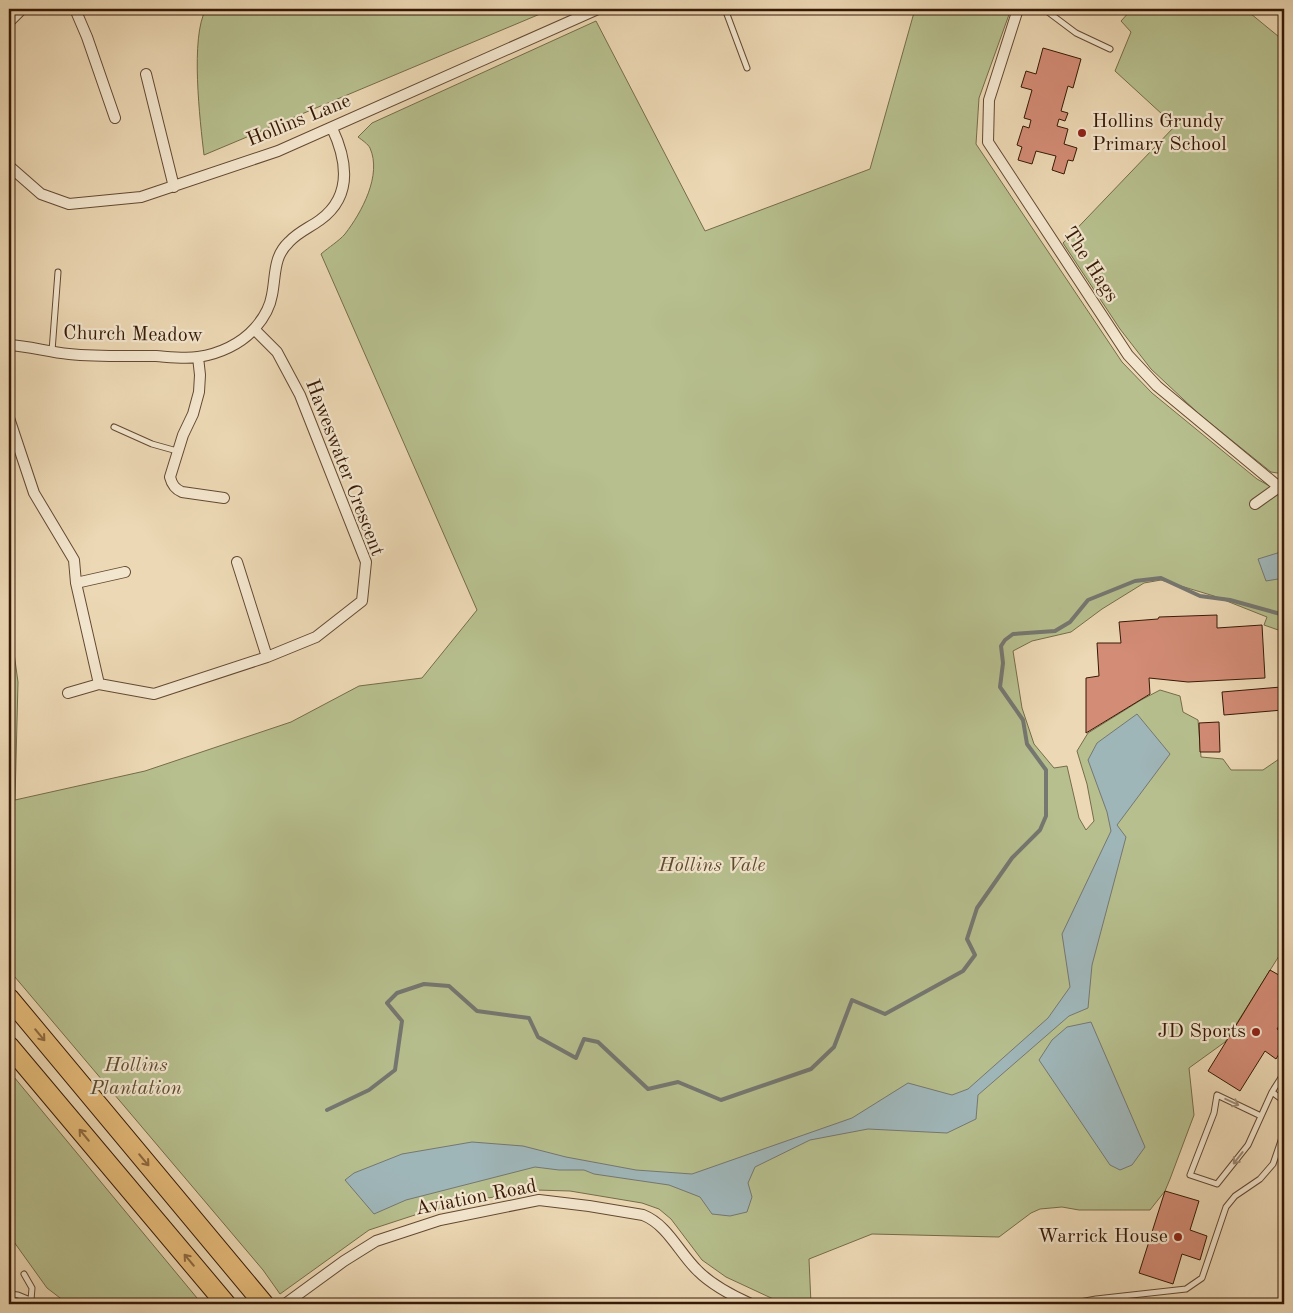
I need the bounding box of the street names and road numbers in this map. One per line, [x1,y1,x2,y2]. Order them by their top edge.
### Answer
street label: Hollins Lane [244,91,354,151]
street label: The Hags [1058,224,1122,306]
street label: Church Meadow [63,324,204,346]
street label: Haweswater Crescent [301,377,387,559]
street label: Aviation Road [414,1176,538,1220]

